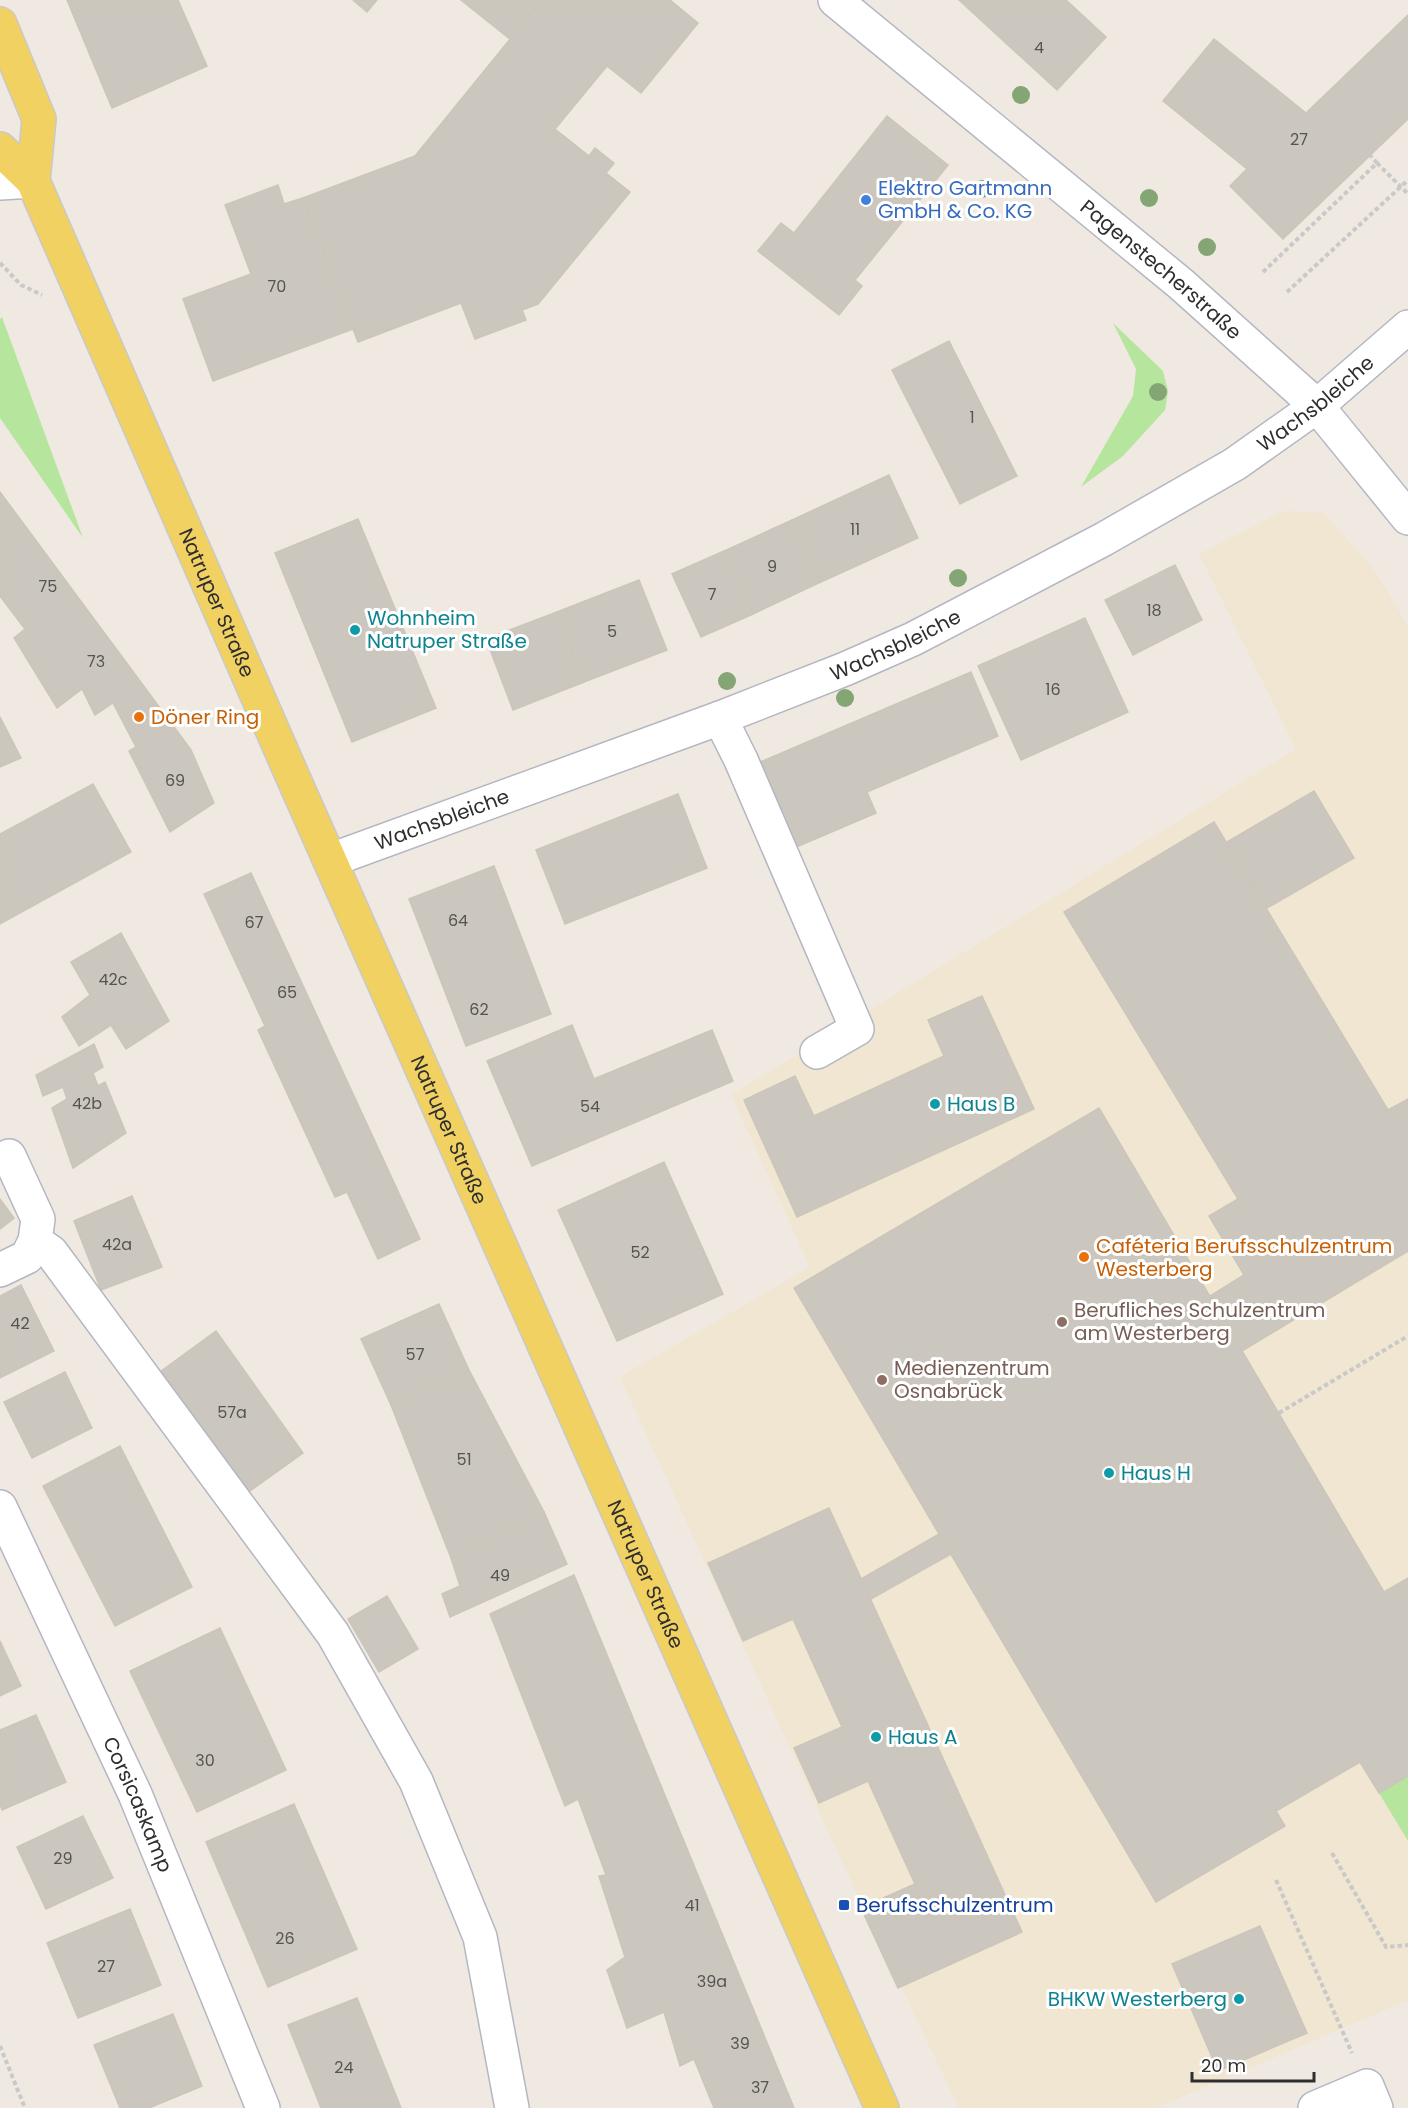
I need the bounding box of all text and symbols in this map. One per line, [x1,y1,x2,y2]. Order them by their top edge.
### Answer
house number: 4 [1034,36,1044,59]
house number: 27 [1290,128,1308,151]
place label: Elektro Gartmann GmbH & Co. KG [878,174,1052,225]
marker: Elektro Gartmann GmbH & Co. KG [859,193,873,207]
street label: Pagenstecherstraße [1074,193,1248,346]
house number: 70 [268,275,286,298]
street label: Wachsbleiche [1251,349,1380,458]
house number: 1 [969,406,975,429]
house number: 11 [850,518,860,541]
street label: Natruper Straße [172,524,262,682]
house number: 9 [767,555,777,578]
house number: 75 [39,575,57,598]
house number: 7 [708,583,717,606]
house number: 18 [1146,599,1162,622]
street label: Wachsbleiche [826,602,966,688]
place label: Wohnheim Natruper Straße [367,604,527,655]
house number: 5 [607,620,617,643]
marker: Wohnheim Natruper Straße [348,623,362,637]
house number: 73 [87,650,105,673]
house number: 16 [1045,678,1061,701]
place label: Döner Ring [151,703,259,731]
marker: Döner Ring [132,710,146,724]
house number: 69 [165,769,185,792]
street label: Wachsbleiche [371,782,513,857]
house number: 64 [448,909,468,932]
house number: 67 [245,911,264,934]
house number: 42c [99,968,128,991]
house number: 65 [277,981,297,1004]
house number: 62 [469,998,489,1021]
street label: Natruper Straße [404,1051,494,1209]
place label: Haus B [947,1090,1015,1118]
house number: 42b [72,1092,102,1115]
house number: 54 [580,1095,600,1118]
marker: Haus B [928,1097,942,1111]
place label: Caféteria Berufsschulzentrum Westerberg [1096,1232,1392,1283]
house number: 42a [102,1233,132,1256]
house number: 52 [630,1241,650,1264]
marker: Caféteria Berufsschulzentrum Westerberg [1077,1250,1091,1264]
place label: Berufliches Schulzentrum am Westerberg [1074,1296,1325,1347]
house number: 42 [10,1312,30,1335]
marker: Berufliches Schulzentrum am Westerberg [1055,1315,1069,1329]
house number: 57 [406,1343,425,1366]
place label: Medienzentrum Osnabrück [894,1354,1050,1405]
marker: Medienzentrum Osnabrück [875,1373,889,1387]
house number: 57a [217,1401,247,1424]
house number: 51 [456,1448,472,1471]
place label: Haus H [1121,1459,1191,1487]
marker: Haus H [1102,1466,1116,1480]
street label: Natruper Straße [601,1495,691,1653]
house number: 49 [490,1564,510,1587]
place label: Haus A [888,1723,957,1751]
marker: Haus A [869,1730,883,1744]
street label: Corsicaskamp [96,1732,179,1877]
house number: 30 [195,1749,215,1772]
house number: 29 [53,1847,73,1870]
place label: Berufsschulzentrum [856,1891,1053,1919]
house number: 41 [684,1894,700,1917]
marker: Berufsschulzentrum [837,1898,851,1912]
house number: 26 [275,1927,295,1950]
house number: 27 [97,1955,115,1978]
house number: 39a [697,1970,727,1993]
place label: BHKW Westerberg [1048,1985,1227,2013]
marker: BHKW Westerberg [1232,1992,1246,2006]
house number: 39 [730,2032,750,2055]
scale bar [1192,2045,1314,2083]
text: 20 m [1201,2053,1246,2078]
house number: 24 [334,2056,354,2079]
house number: 37 [751,2076,769,2099]

